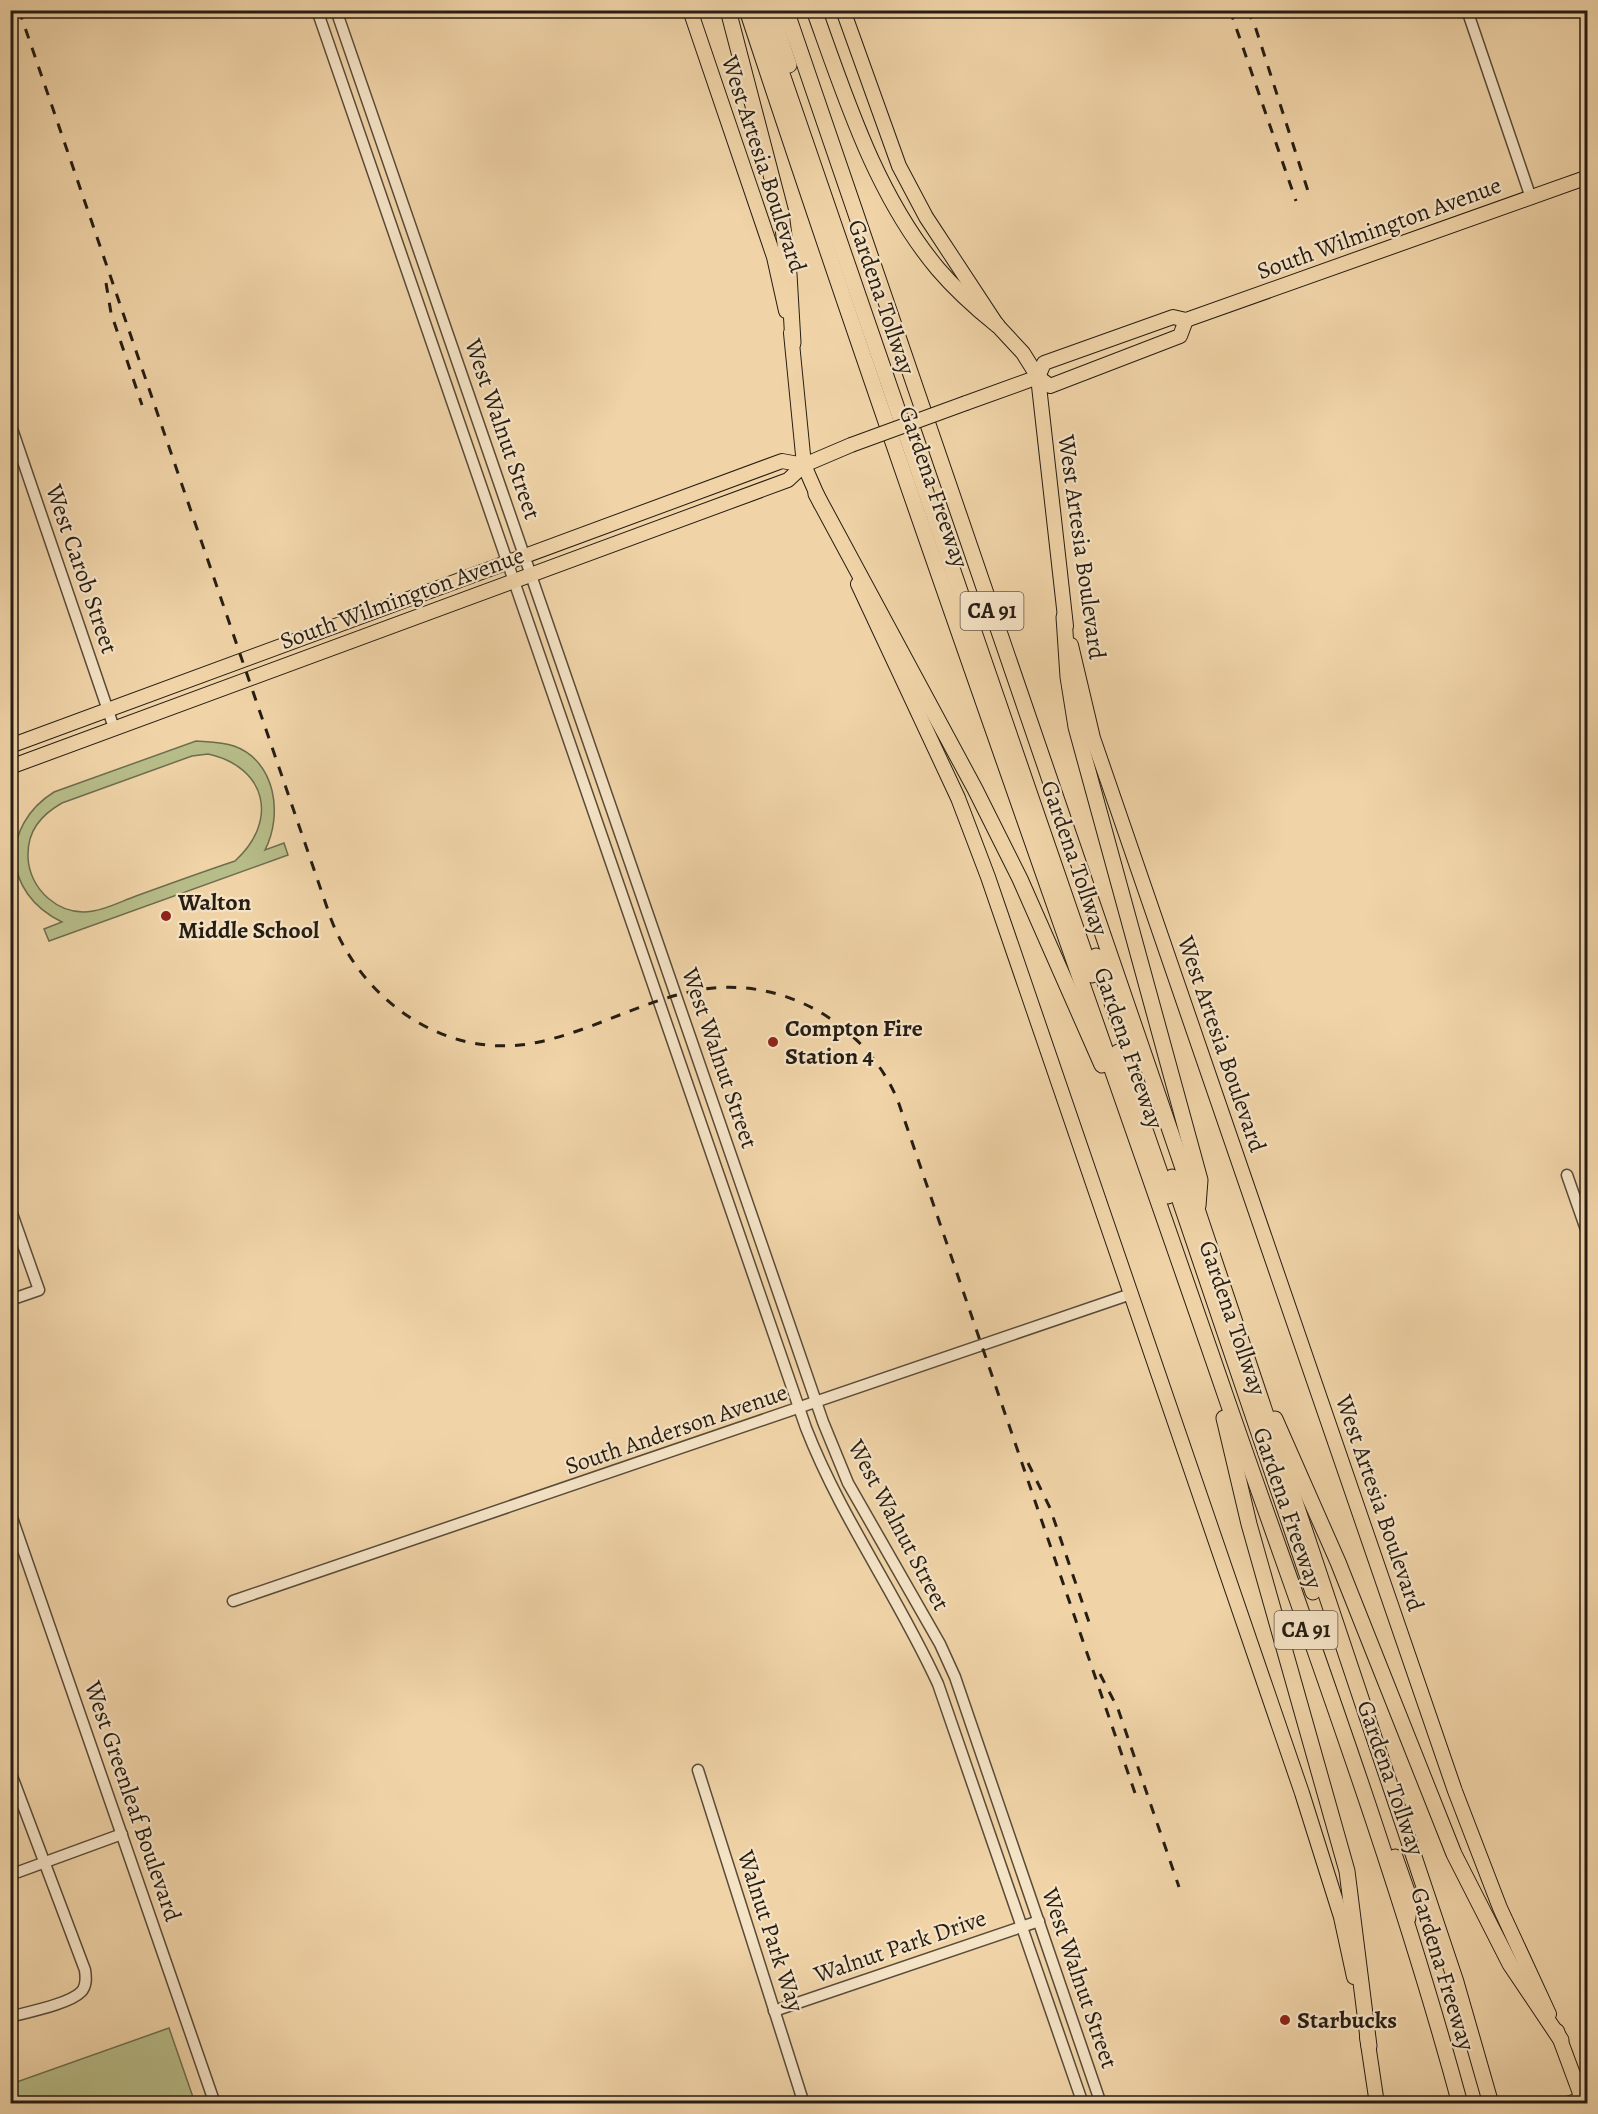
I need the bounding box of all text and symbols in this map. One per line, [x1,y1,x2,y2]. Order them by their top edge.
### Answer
street label: West Artesia Boulevard [714,50,814,277]
street label: South Wilmington Avenue [1252,169,1506,287]
street label: Gardena Tollway [841,215,924,379]
street label: West Walnut Street [457,334,549,524]
street label: Gardena Freeway [891,402,977,572]
street label: West Artesia Boulevard [1050,432,1114,661]
street label: West Carob Street [38,479,126,658]
street label: South Wilmington Avenue [275,539,529,657]
road number: CA 91 [960,592,1024,630]
street label: Gardena Tollway [1034,776,1117,940]
place label: Walton Middle School [177,886,320,946]
marker: Walton Middle School [159,909,173,923]
street label: West Artesia Boulevard [1170,931,1274,1156]
street label: West Walnut Street [674,963,766,1153]
street label: Gardena Freeway [1086,963,1172,1133]
place label: Compton Fire Station 4 [785,1012,923,1072]
marker: Compton Fire Station 4 [766,1035,780,1049]
street label: Gardena Tollway [1192,1236,1275,1400]
street label: South Anderson Avenue [561,1376,791,1482]
street label: West Artesia Boulevard [1328,1390,1432,1615]
street label: Gardena Freeway [1245,1423,1331,1593]
street label: West Walnut Street [840,1433,958,1616]
road number: CA 91 [1274,1611,1338,1649]
street label: West Greenleaf Boulevard [76,1676,189,1926]
street label: Gardena Tollway [1350,1696,1433,1860]
street label: Walnut Park Way [730,1845,812,2016]
street label: West Walnut Street [1034,1883,1126,2073]
street label: Gardena Freeway [1403,1884,1483,2055]
street label: Walnut Park Drive [809,1902,990,1991]
place label: Starbucks [1297,2004,1397,2036]
marker: Starbucks [1278,2013,1292,2027]

